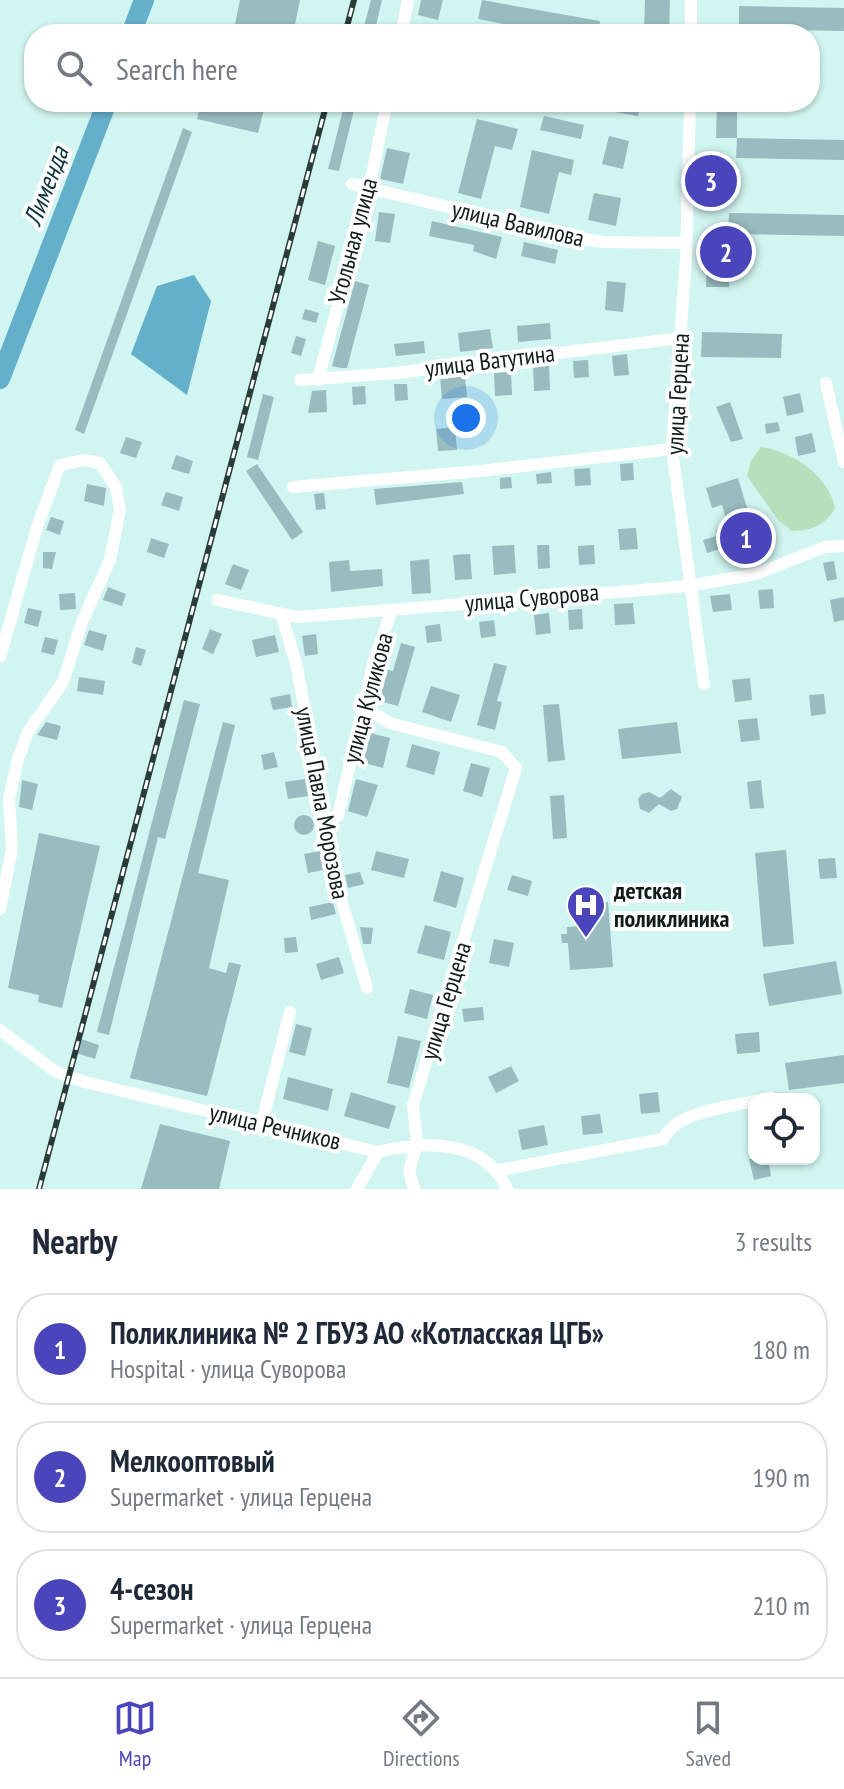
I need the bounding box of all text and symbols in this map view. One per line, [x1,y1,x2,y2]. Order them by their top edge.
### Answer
search box [24,24,820,112]
icon: search [52,46,96,90]
text: Search here [116,49,238,88]
water label: Лименда [15,140,76,231]
pin: 3 [685,151,737,211]
street label: Угольная улица [321,174,384,307]
street label: улица Вавилова [449,193,587,254]
pin: 2 [700,222,752,282]
street label: улица Герцена [659,332,696,456]
street label: улица Ватутина [423,337,556,384]
your location [446,398,486,438]
pin: 1 [720,508,772,568]
street label: улица Суворова [464,576,600,619]
street label: улица Куликова [335,629,400,766]
street label: улица Павла Морозова [289,704,356,902]
place label: детская поликлиника [613,875,730,934]
hospital icon: детская поликлиника [565,884,607,939]
street label: улица Герцена [413,938,478,1064]
map controls [748,1093,820,1165]
button: locate [748,1093,820,1165]
street label: улица Речников [206,1096,344,1157]
text: Nearby [32,1219,117,1263]
text: 3 results [735,1225,812,1258]
text: Поликлиника № 2 ГБУЗ АО «Котласская ЦГБ» [110,1313,604,1352]
text: 1 [54,1333,66,1366]
text: 180 m [752,1333,810,1366]
text: Hospital · улица Суворова [110,1352,347,1385]
text: Мелкооптовый [110,1441,275,1480]
text: 2 [54,1461,66,1494]
text: 190 m [752,1461,810,1494]
text: Supermarket · улица Герцена [110,1480,372,1513]
text: 4-сезон [110,1569,194,1608]
text: 3 [54,1589,66,1622]
text: 210 m [752,1589,810,1622]
text: Supermarket · улица Герцена [110,1608,372,1641]
tab: Map [113,1696,157,1772]
tab: Directions [383,1696,460,1772]
tab: Saved [686,1696,731,1772]

